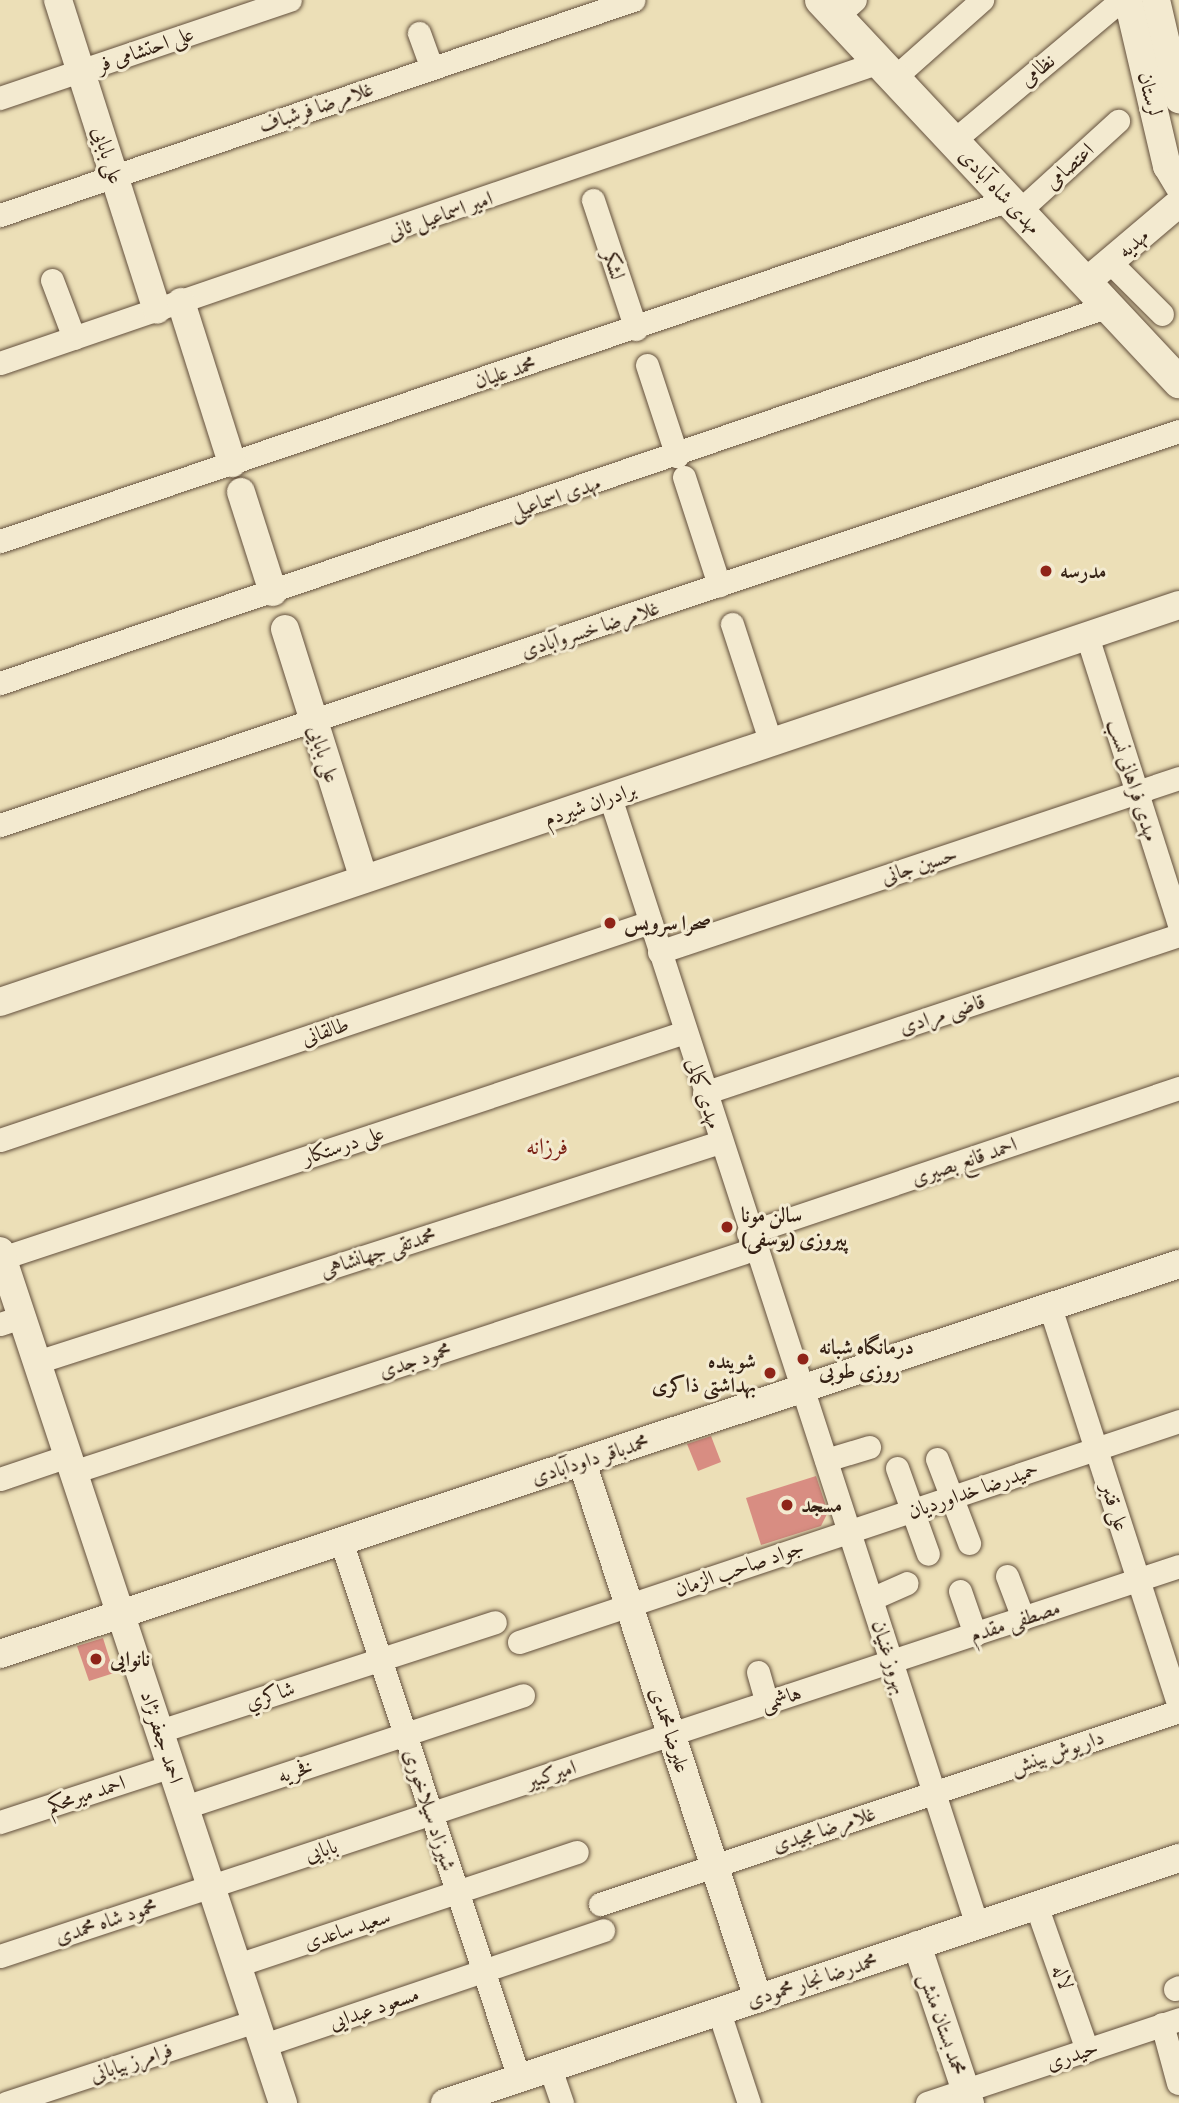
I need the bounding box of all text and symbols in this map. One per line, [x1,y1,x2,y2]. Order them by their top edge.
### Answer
street label: علی احتشامی فر [93,21,197,77]
street label: نظامی [1014,48,1060,92]
street label: لرستان [1133,69,1167,119]
street label: غلامرضا فرشباف [255,76,377,138]
street label: علی بابایی [87,123,129,187]
street label: اعتصامی [1039,137,1099,195]
street label: مهدی شاه آبادی [954,143,1046,239]
street label: امیر اسماعیل ثانی [384,185,496,245]
street label: مهدیه [1112,223,1154,263]
street label: لشكر [597,247,631,283]
street label: محمد علیان [471,350,539,394]
street label: مهدی اسماعیلی [506,470,604,524]
place label: مدرسه [1060,558,1106,584]
marker: مدرسه [1038,563,1054,579]
street label: غلامرضا خسروآبادی [518,595,662,663]
street label: مهدی فراهانی نسب [1101,716,1165,844]
street label: علی بابایی [303,722,345,786]
street label: برادران شیردم [541,777,639,831]
street label: حسین جانی [878,841,960,889]
place label: صحرا سرویس [624,910,711,936]
marker: صحرا سرویس [602,915,618,931]
street label: قاضی مرادی [896,988,988,1040]
street label: طالقانی [298,1011,352,1051]
street label: مهدی کمالی [681,1054,727,1132]
street label: علی درستکار [299,1120,387,1170]
street label: احمد قانع بصیری [908,1131,1020,1191]
district label: فرزانه [526,1133,568,1161]
place label: سالن مونا پیروزی (یوسفی) [741,1202,847,1252]
marker: سالن مونا پیروزی (یوسفی) [719,1219,735,1235]
street label: محمدتقی جهانشاهی [317,1221,439,1283]
place label: درمانگاه شبانه روزی طوبی [819,1334,914,1384]
street label: محمود جدی [376,1336,454,1384]
place label: شوینده بهداشتی ذاکری [652,1348,756,1398]
marker: درمانگاه شبانه روزی طوبی [793,1349,813,1369]
marker: شوینده بهداشتی ذاکری [762,1365,778,1381]
street label: محمدباقر داودآبادی [528,1428,652,1490]
street label: حمیدرضا خداوردیان [904,1456,1042,1524]
street label: علی قنبر [1095,1480,1135,1534]
place label: مسجد [801,1492,842,1518]
marker: مسجد [779,1497,795,1513]
street label: جواد صاحب الزمان [671,1534,807,1602]
street label: مصطفی مقدم [967,1595,1063,1647]
street label: بهروز غنیان [866,1617,914,1697]
place label: نانوایی [110,1646,150,1672]
marker: نانوایی [88,1651,104,1667]
street label: شاكري [242,1675,298,1715]
street label: هاشمی [757,1680,805,1716]
street label: علیرضا محمدی [644,1684,696,1776]
street label: احمد جعفرنژاد [135,1687,189,1787]
street label: داریوش بینش [1007,1724,1107,1780]
street label: شیرزاد سیلاخوری [398,1746,462,1874]
street label: فخریه [274,1754,316,1788]
street label: امیرکبیر [523,1754,579,1794]
street label: احمد میرمحکم [44,1770,128,1818]
street label: غلامرضا مجیدی [769,1800,879,1858]
street label: بابایی [301,1833,341,1867]
street label: محمود شاه محمدی [52,1893,160,1949]
street label: سعید ساعدی [300,1903,394,1955]
street label: محمدرضا نجار محمودی [743,1947,881,2013]
street label: لاله [1047,1961,1079,1993]
street label: محمد بستان منش [914,1970,972,2078]
street label: مسعود عبدایی [326,1981,422,2035]
street label: حیدری [1043,2034,1101,2076]
street label: فرامرز بیابانی [86,2037,176,2087]

